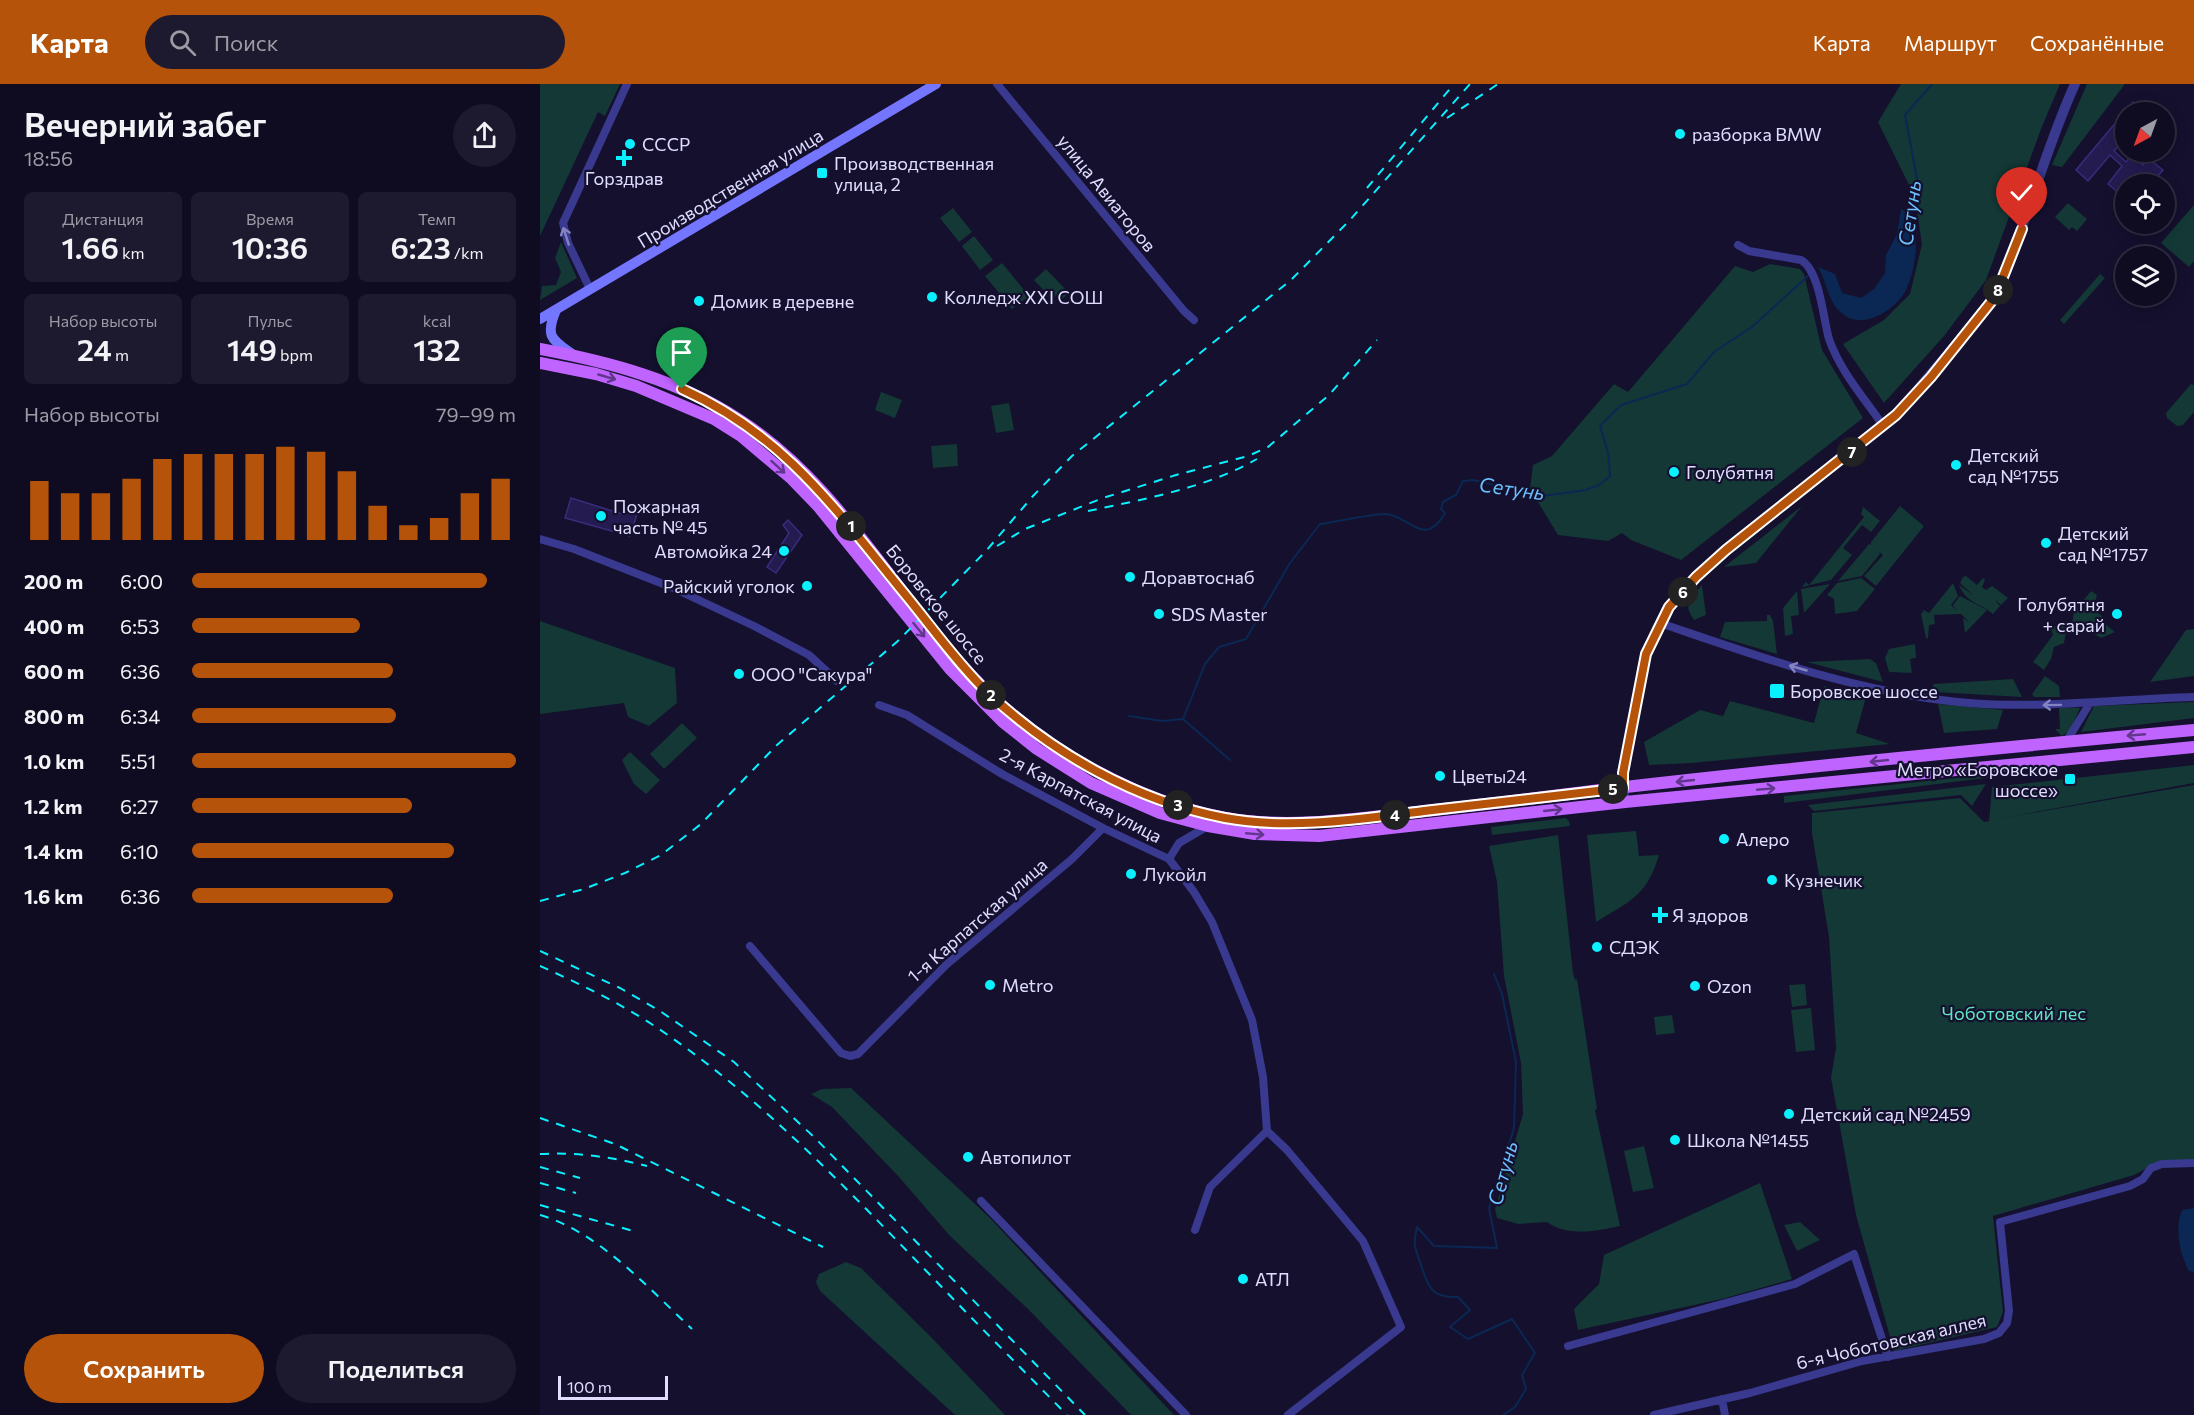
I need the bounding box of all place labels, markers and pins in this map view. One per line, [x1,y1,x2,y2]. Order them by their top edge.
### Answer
place label: разборка BMW [1692,123,1822,145]
marker: разборка BMW [1673,127,1687,141]
place label: СССР [642,133,690,155]
marker: СССР [623,137,637,151]
marker: Горздрав [617,151,631,165]
place label: Производственная улица, 2 [834,152,994,195]
marker: Производственная улица, 2 [815,166,829,180]
place label: Горздрав [585,167,663,189]
pin [1996,167,2047,229]
pin: 8 [1983,275,2013,305]
place label: Колледж XXI СОШ [944,286,1103,308]
place label: Домик в деревне [711,290,854,312]
marker: Колледж XXI СОШ [925,290,939,304]
marker: Домик в деревне [692,294,706,308]
pin [656,327,707,389]
pin: 7 [1837,437,1867,467]
place label: Детский сад №1755 [1968,444,2059,487]
marker: Детский сад №1755 [1949,458,1963,472]
place label: Голубятня [1686,461,1774,483]
marker: Голубятня [1667,465,1681,479]
place label: Пожарная часть № 45 [613,495,708,538]
marker: Пожарная часть № 45 [594,509,608,523]
pin: 1 [836,511,866,541]
place label: Детский сад №1757 [2058,522,2148,565]
marker: Детский сад №1757 [2039,536,2053,550]
place label: Автомойка 24 [654,540,772,562]
marker: Автомойка 24 [777,544,791,558]
place label: Доравтоснаб [1142,566,1255,588]
marker: Доравтоснаб [1123,570,1137,584]
place label: Райский уголок [663,575,795,597]
pin: 6 [1668,577,1698,607]
marker: Райский уголок [800,579,814,593]
place label: Голубятня + сарай [2017,593,2105,636]
place label: SDS Master [1171,603,1267,625]
marker: SDS Master [1152,607,1166,621]
marker: Голубятня + сарай [2110,607,2124,621]
place label: ООО "Сакура" [751,663,872,685]
marker: ООО "Сакура" [732,667,746,681]
pin: 2 [976,680,1006,710]
place label: Боровское шоссе [1790,680,1938,702]
marker: Боровское шоссе [1768,682,1786,700]
place label: Метро «Боровское шоссе» [1897,758,2058,801]
place label: Цветы24 [1452,765,1527,787]
marker: Цветы24 [1433,769,1447,783]
marker: Метро «Боровское шоссе» [2063,772,2077,786]
pin: 5 [1598,774,1628,804]
pin: 3 [1163,790,1193,820]
pin: 4 [1380,800,1410,830]
place label: Алеро [1736,828,1790,850]
marker: Алеро [1717,832,1731,846]
place label: Лукойл [1143,863,1207,885]
marker: Лукойл [1124,867,1138,881]
place label: Кузнечик [1784,869,1863,891]
marker: Кузнечик [1765,873,1779,887]
place label: Я здоров [1672,904,1748,926]
marker: Я здоров [1653,908,1667,922]
place label: СДЭК [1609,936,1660,958]
marker: СДЭК [1590,940,1604,954]
place label: Metro [1002,974,1054,996]
place label: Ozon [1707,975,1752,997]
marker: Metro [983,978,997,992]
marker: Ozon [1688,979,1702,993]
place label: Детский сад №2459 [1801,1103,1971,1125]
marker: Детский сад №2459 [1782,1107,1796,1121]
place label: Школа №1455 [1687,1129,1809,1151]
marker: Школа №1455 [1668,1133,1682,1147]
place label: Автопилот [980,1146,1072,1168]
marker: Автопилот [961,1150,975,1164]
place label: АТЛ [1255,1268,1290,1290]
marker: АТЛ [1236,1272,1250,1286]

